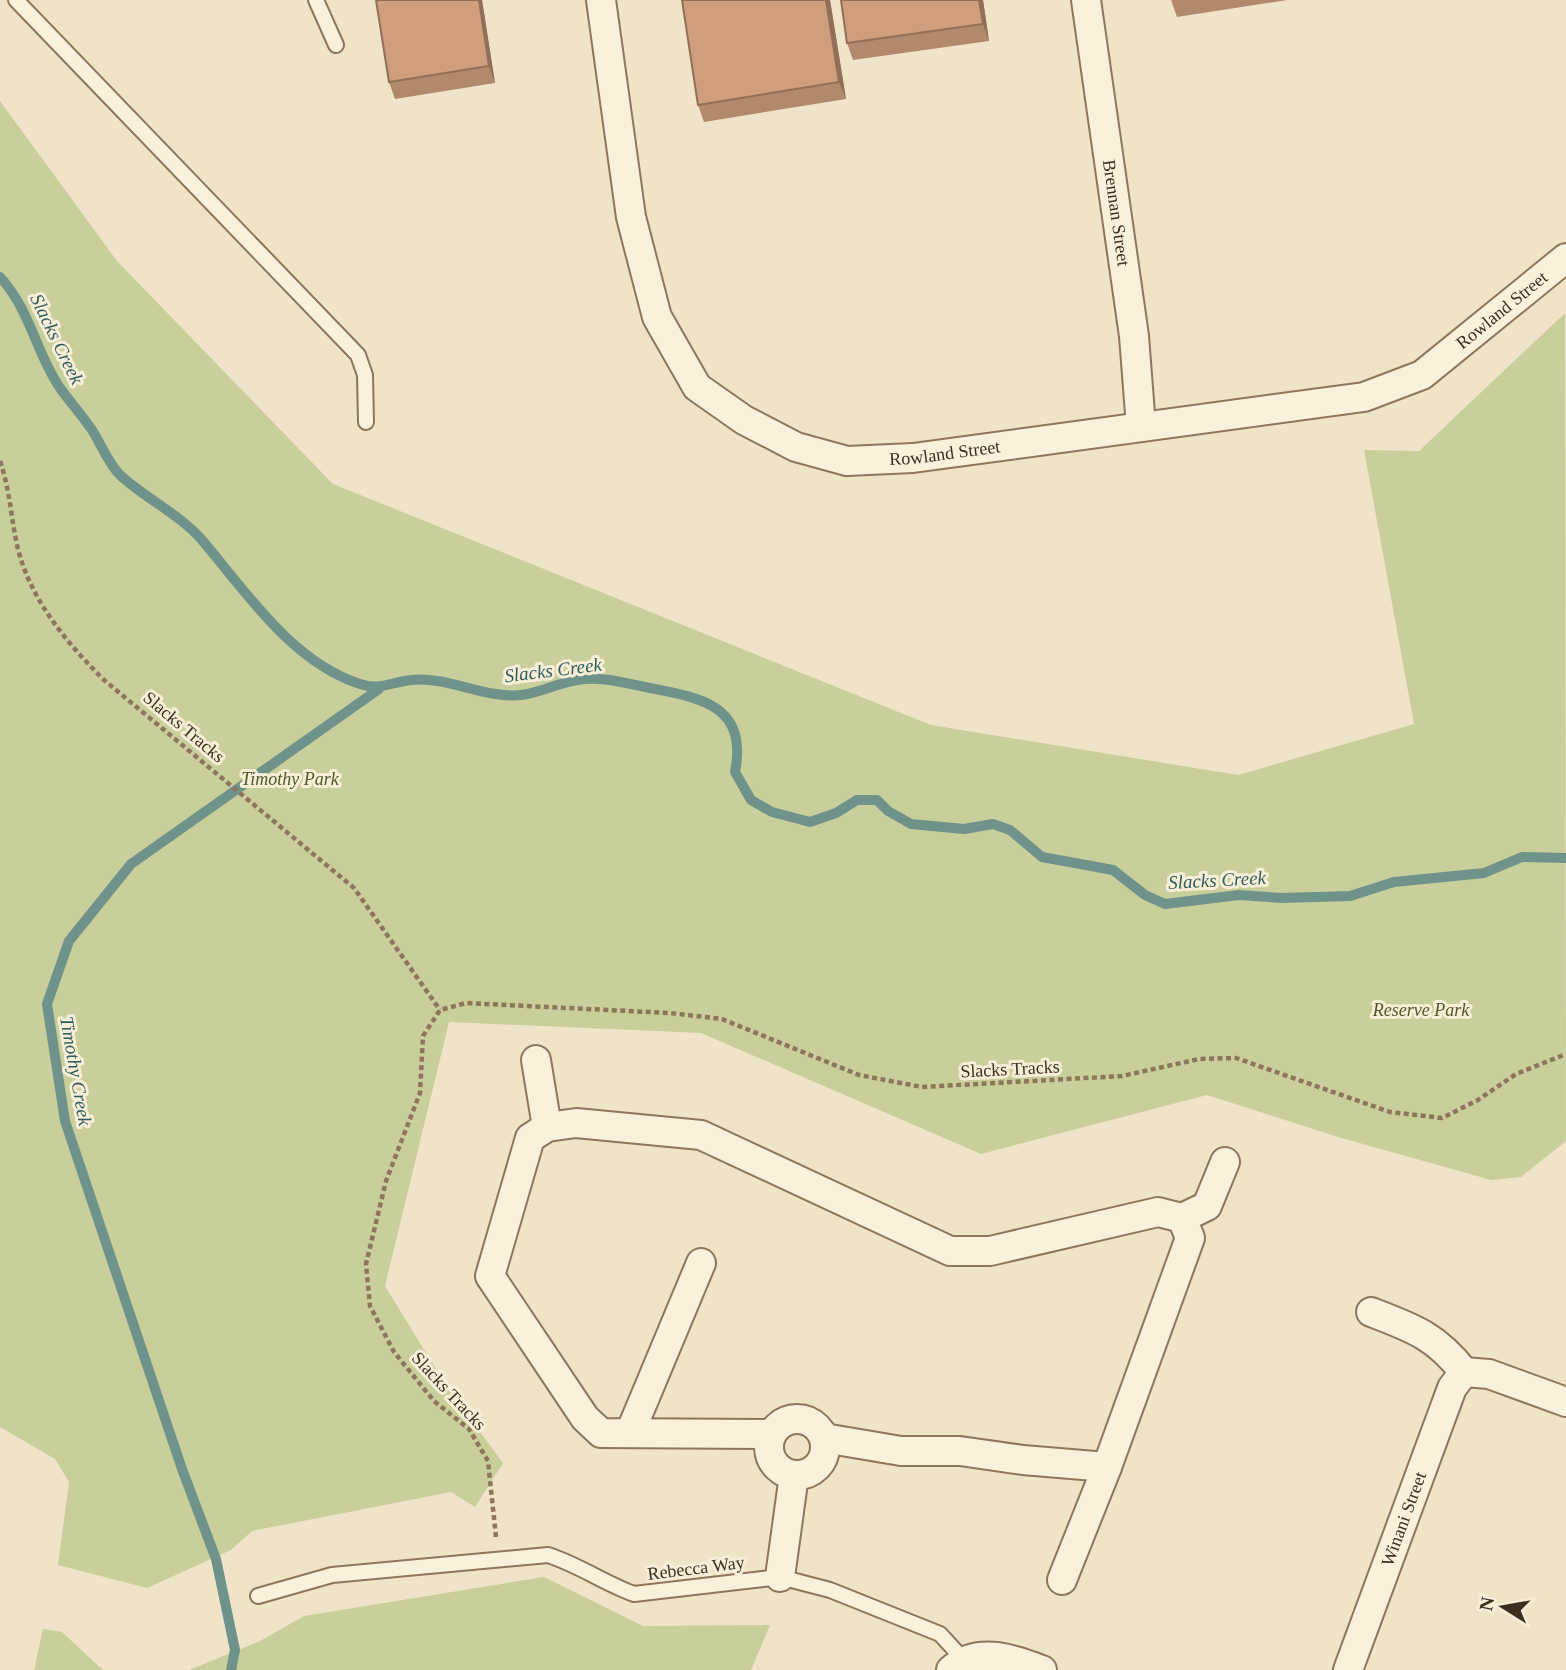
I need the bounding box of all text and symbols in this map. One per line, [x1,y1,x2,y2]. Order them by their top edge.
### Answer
street label: Brennan Street [1099,158,1134,267]
street label: Rowland Street [1452,267,1551,353]
water label: Slacks Creek [26,290,88,388]
street label: Rowland Street [889,436,1001,469]
water label: Slacks Creek [503,654,603,686]
street label: Slacks Tracks [139,687,229,767]
park label: Timothy Park [241,769,340,789]
water label: Slacks Creek [1168,867,1267,893]
park label: Reserve Park [1372,1000,1470,1020]
water label: Timothy Creek [56,1015,96,1128]
street label: Slacks Tracks [960,1056,1060,1082]
street label: Slacks Tracks [408,1348,490,1434]
street label: Winani Street [1377,1469,1430,1569]
street label: Rebecca Way [646,1552,746,1584]
north arrow [1468,1572,1538,1642]
text: N [1475,1595,1498,1613]

